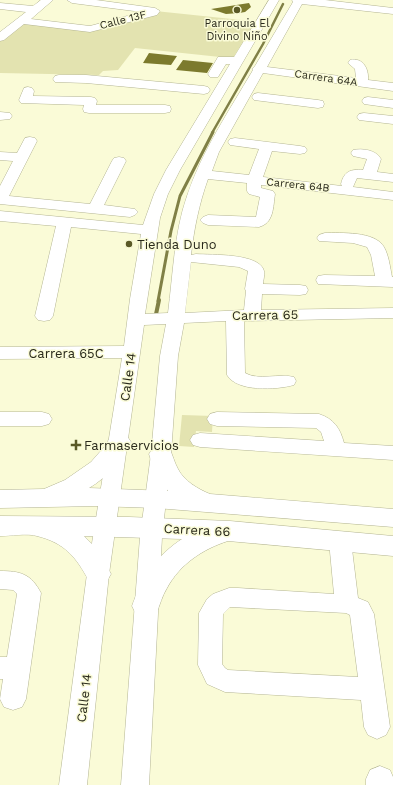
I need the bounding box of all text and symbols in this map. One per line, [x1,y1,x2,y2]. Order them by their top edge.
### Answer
marker: Parroquia El Divino Niño [232,5,242,15]
street label: Calle 13F [98,8,148,32]
place label: Parroquia El Divino Niño [204,17,270,43]
street label: Carrera 64A [294,67,358,89]
street label: Carrera 64B [266,175,330,195]
place label: Tienda Duno [137,237,217,252]
marker: Tienda Duno [124,239,134,249]
street label: Carrera 65 [232,307,298,323]
street label: Carrera 65C [28,346,104,361]
street label: Calle 14 [117,352,139,402]
place label: Farmaservicios [84,438,179,453]
marker: Farmaservicios [71,440,81,450]
street label: Carrera 66 [163,521,231,539]
street label: Calle 14 [74,673,94,723]

